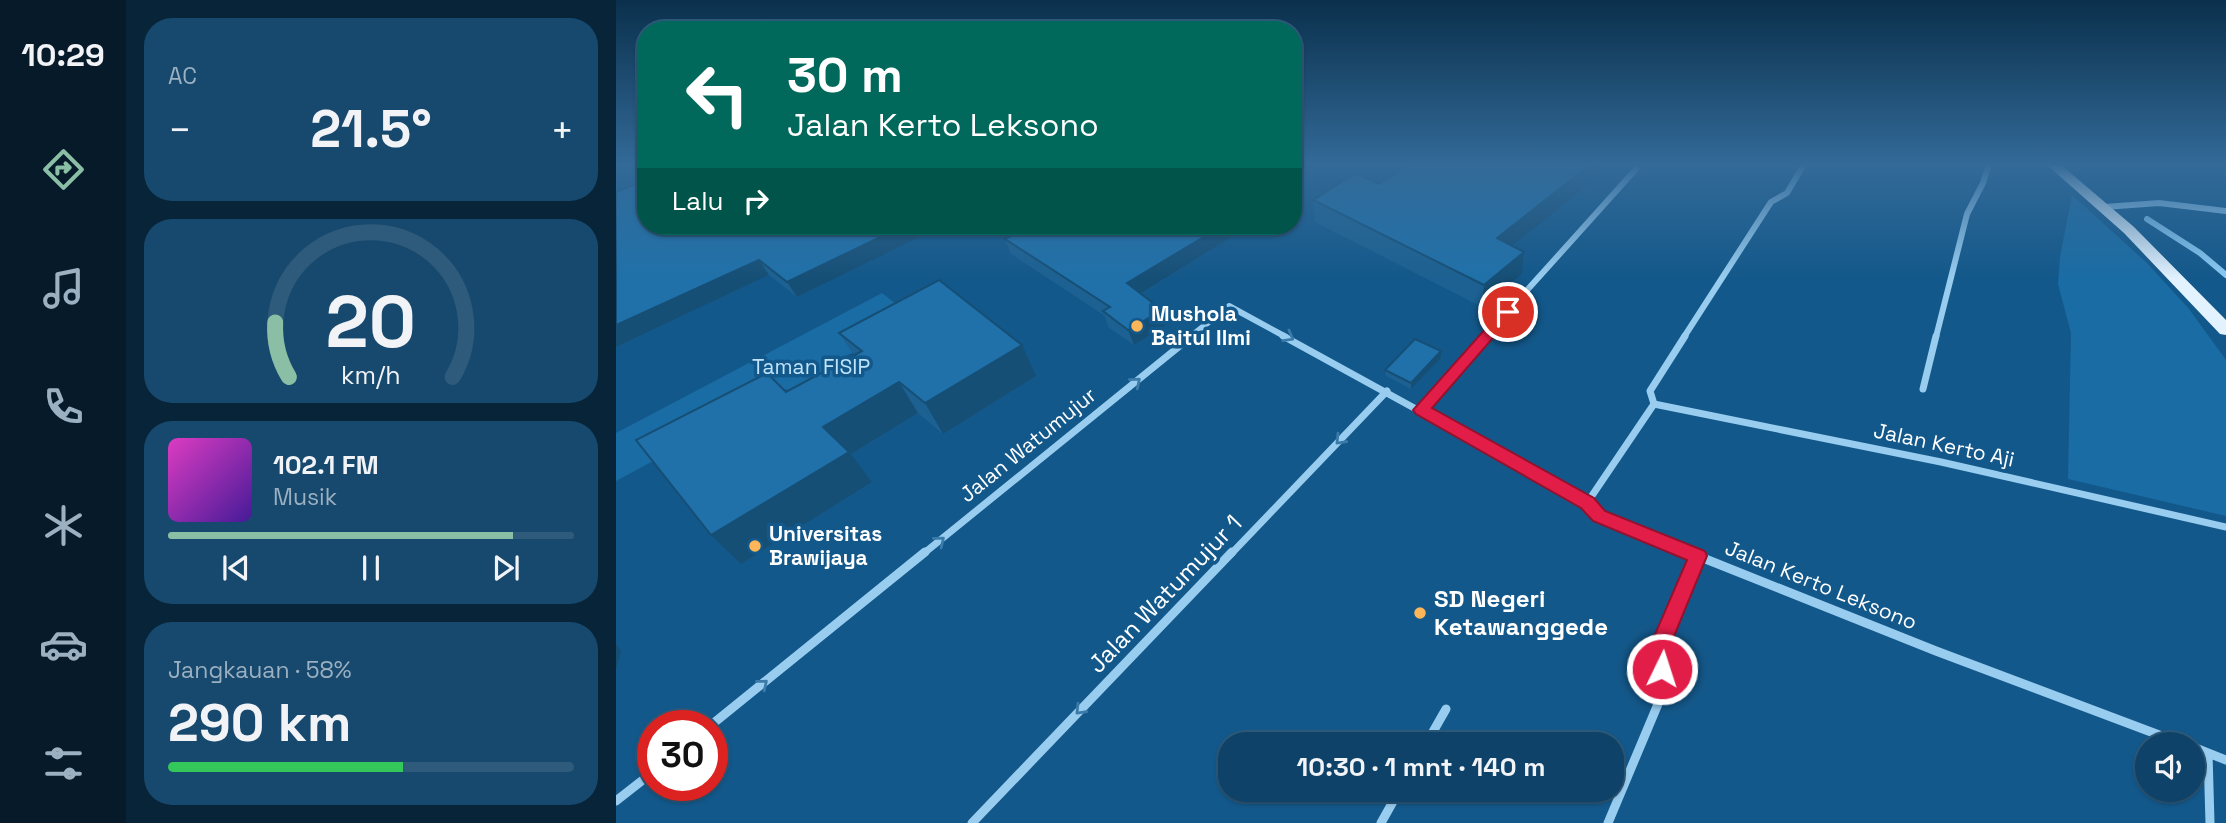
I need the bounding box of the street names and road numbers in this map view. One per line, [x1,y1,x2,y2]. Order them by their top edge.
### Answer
street label: Jalan Watumujur [954,381,1102,508]
street label: Jalan Kerto Aji [1871,416,2017,473]
street label: Jalan Watumujur 1 [1081,508,1248,679]
street label: Jalan Kerto Leksono [1721,534,1921,635]

